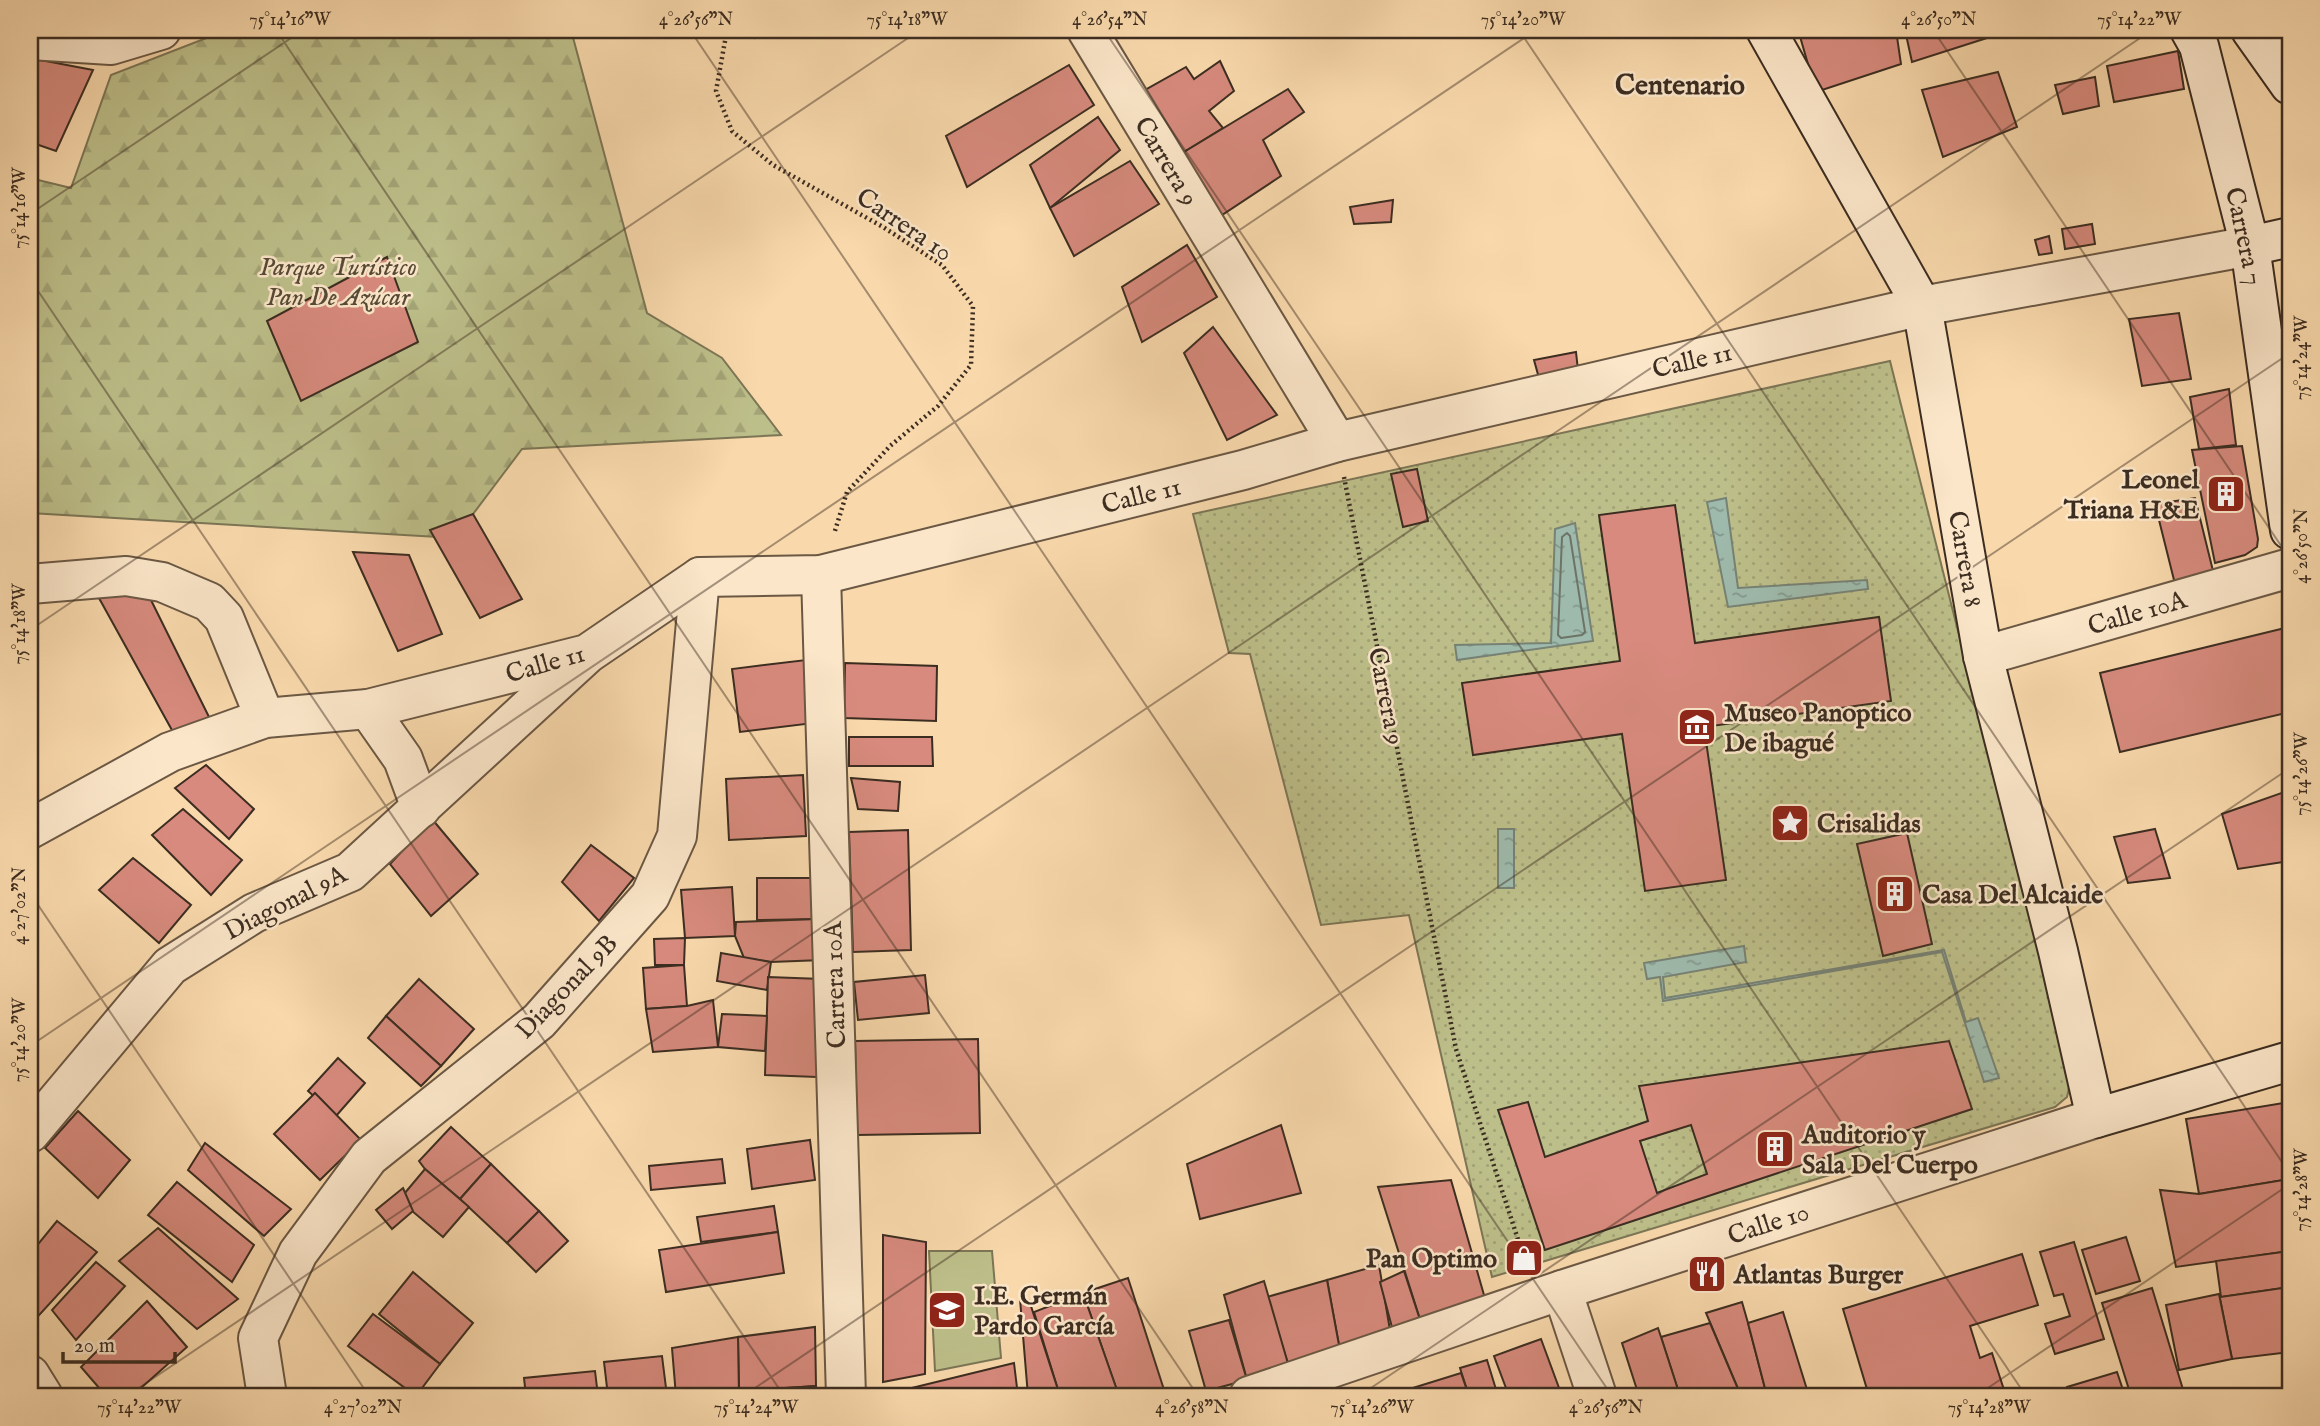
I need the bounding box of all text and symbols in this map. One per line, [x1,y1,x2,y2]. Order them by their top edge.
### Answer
text: 75°14'16"W [249,9,332,32]
text: 4°26'56"N [659,9,733,32]
text: 75°14'18"W [866,9,948,32]
text: 4°26'54"N [1072,9,1148,32]
text: 75°14'20"W [1481,9,1566,32]
text: 4°26'50"N [1901,9,1977,32]
text: 75°14'22"W [2097,9,2182,32]
district label: Centenario [1615,69,1745,104]
street label: Carrera 9 [1126,111,1205,213]
text: 75°14'16"W [9,166,32,249]
street label: Carrera 10 [849,181,959,270]
street label: Carrera 7 [2217,184,2270,288]
park label: Parque Turístico Pan De Azúcar [259,251,417,314]
text: 75°14'24"W [2291,315,2314,400]
street label: Calle 11 [1649,336,1735,387]
place label: Leonel Triana H&E [2063,464,2200,527]
street label: Calle 11 [1098,471,1185,522]
building icon: Leonel Triana H&E [2205,473,2247,515]
street label: Carrera 8 [1940,508,1989,610]
text: 4°26'50"N [2291,508,2314,584]
text: 75°14'18"W [9,583,32,665]
street label: Calle 10A [2084,583,2192,643]
street label: Calle 11 [502,637,589,691]
street label: Carrera 9 [1360,645,1411,748]
place label: Museo Panoptico De ibagué [1724,697,1911,760]
museum icon: Museo Panoptico De ibagué [1676,706,1718,748]
text: 75°14'26"W [2291,732,2314,816]
place icon: Crisalidas [1769,802,1811,844]
place label: Crisalidas [1817,808,1921,841]
street label: Diagonal 9A [219,858,354,948]
text: 4°27'02"N [9,867,32,945]
building icon: Casa Del Alcaide [1874,873,1916,915]
place label: Casa Del Alcaide [1922,879,2103,912]
street label: Carrera 10A [817,919,854,1049]
street label: Diagonal 9B [509,928,625,1047]
text: 75°14'20"W [9,997,32,1082]
place label: Auditorio y Sala Del Cuerpo [1801,1119,1978,1182]
building icon: Auditorio y Sala Del Cuerpo [1754,1128,1796,1170]
text: 75°14'28"W [2291,1148,2314,1231]
street label: Calle 10 [1723,1196,1813,1253]
shop icon: Pan Optimo [1503,1237,1545,1279]
place label: Pan Optimo [1366,1243,1497,1276]
restaurant icon: Atlantas Burger [1686,1253,1728,1295]
place label: Atlantas Burger [1733,1259,1904,1292]
place label: I.E. Germán Pardo García [974,1280,1115,1343]
school or university icon: I.E. Germán Pardo García [926,1289,968,1331]
scale bar [63,1321,175,1365]
text: 20 m [74,1333,115,1360]
text: 75°14'22"W [97,1397,182,1420]
text: 4°27'02"N [324,1397,402,1420]
text: 75°14'24"W [714,1397,799,1420]
text: 4°26'58"N [1155,1397,1229,1420]
text: 75°14'26"W [1330,1397,1414,1420]
text: 4°26'56"N [1569,1397,1643,1420]
text: 75°14'28"W [1948,1397,2031,1420]

